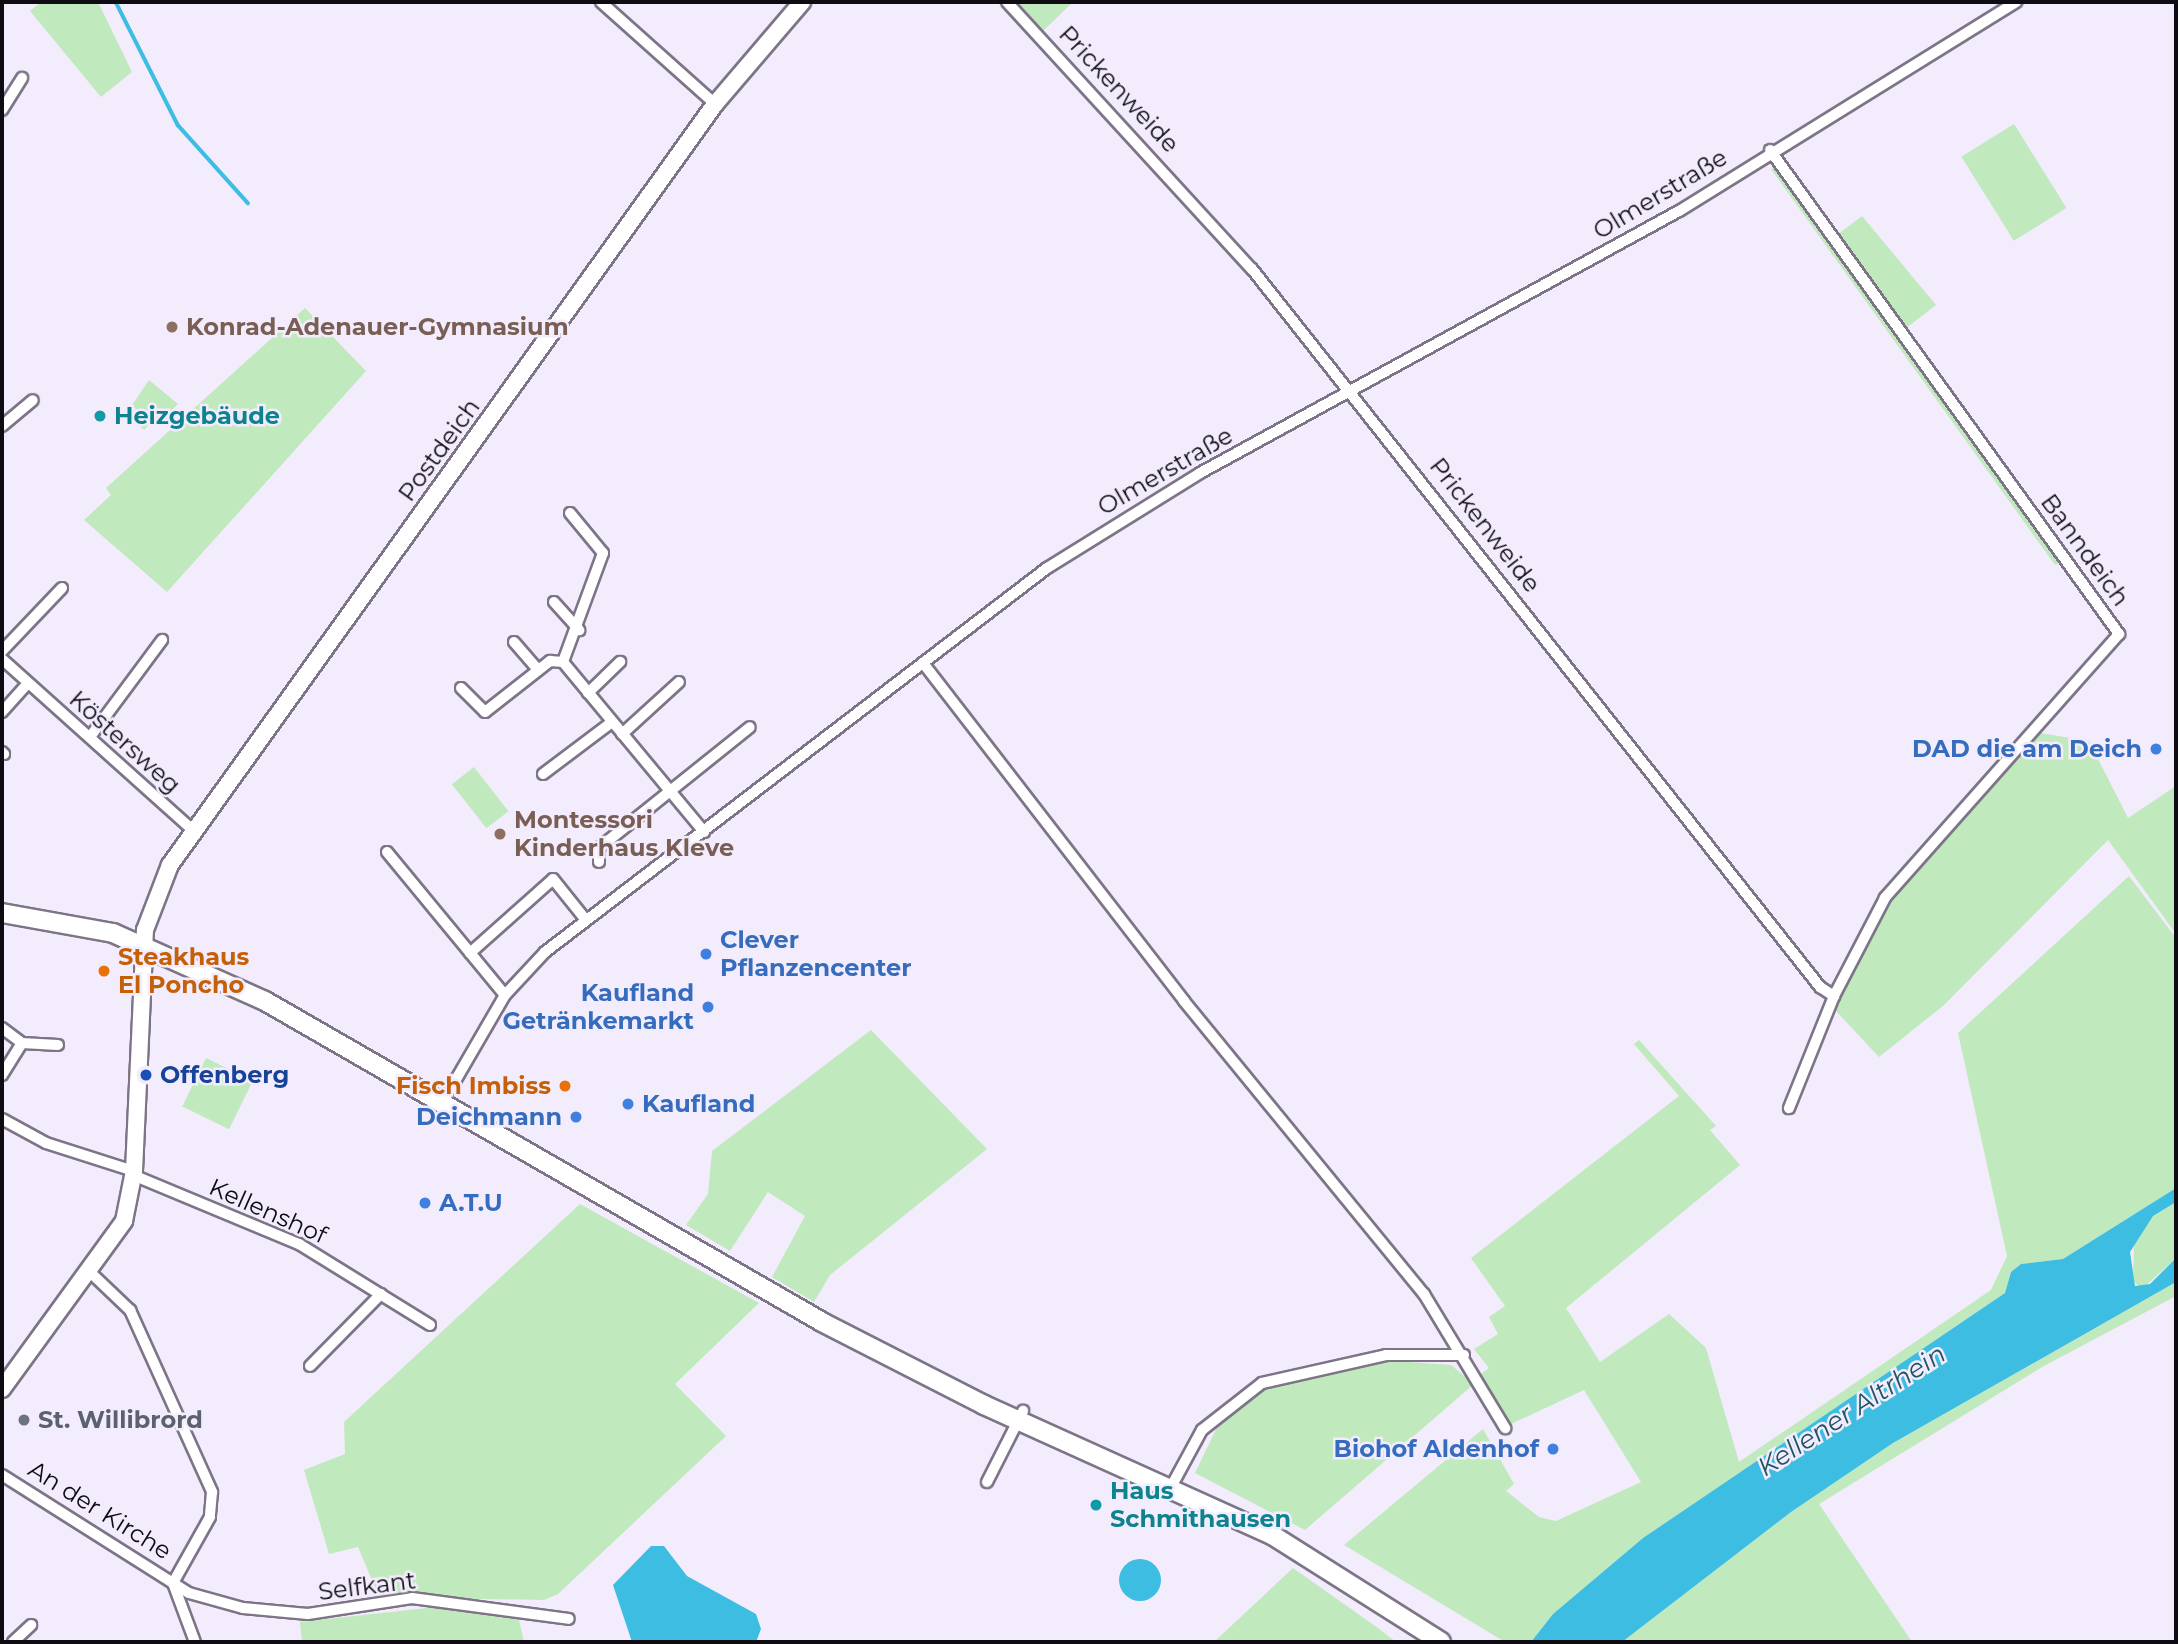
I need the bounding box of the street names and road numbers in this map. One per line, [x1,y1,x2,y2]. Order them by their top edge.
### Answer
street label: Prickenweide [1053,20,1185,158]
street label: Olmerstraße [1588,143,1732,245]
street label: Postdeich [392,393,486,507]
street label: Olmerstraße [1092,421,1238,521]
street label: Prickenweide [1424,452,1546,598]
street label: Banndeich [2035,488,2135,612]
street label: Köstersweg [63,685,187,799]
street label: Kellenshof [205,1172,331,1250]
street label: An der Kirche [23,1455,177,1565]
street label: Selfkant [317,1566,417,1606]

